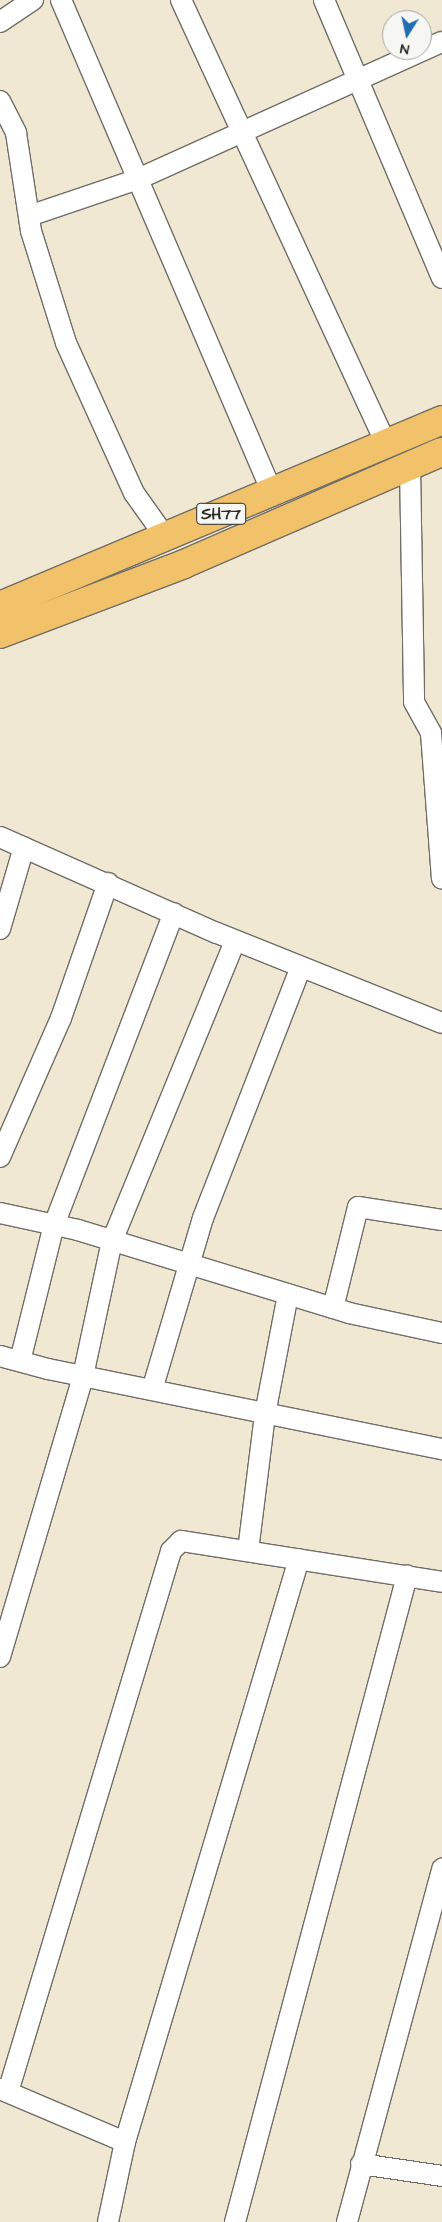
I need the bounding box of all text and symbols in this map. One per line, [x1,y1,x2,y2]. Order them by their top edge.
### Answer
north arrow [382,10,432,60]
text: N [399,38,411,59]
road number: SH77 [196,500,246,528]

